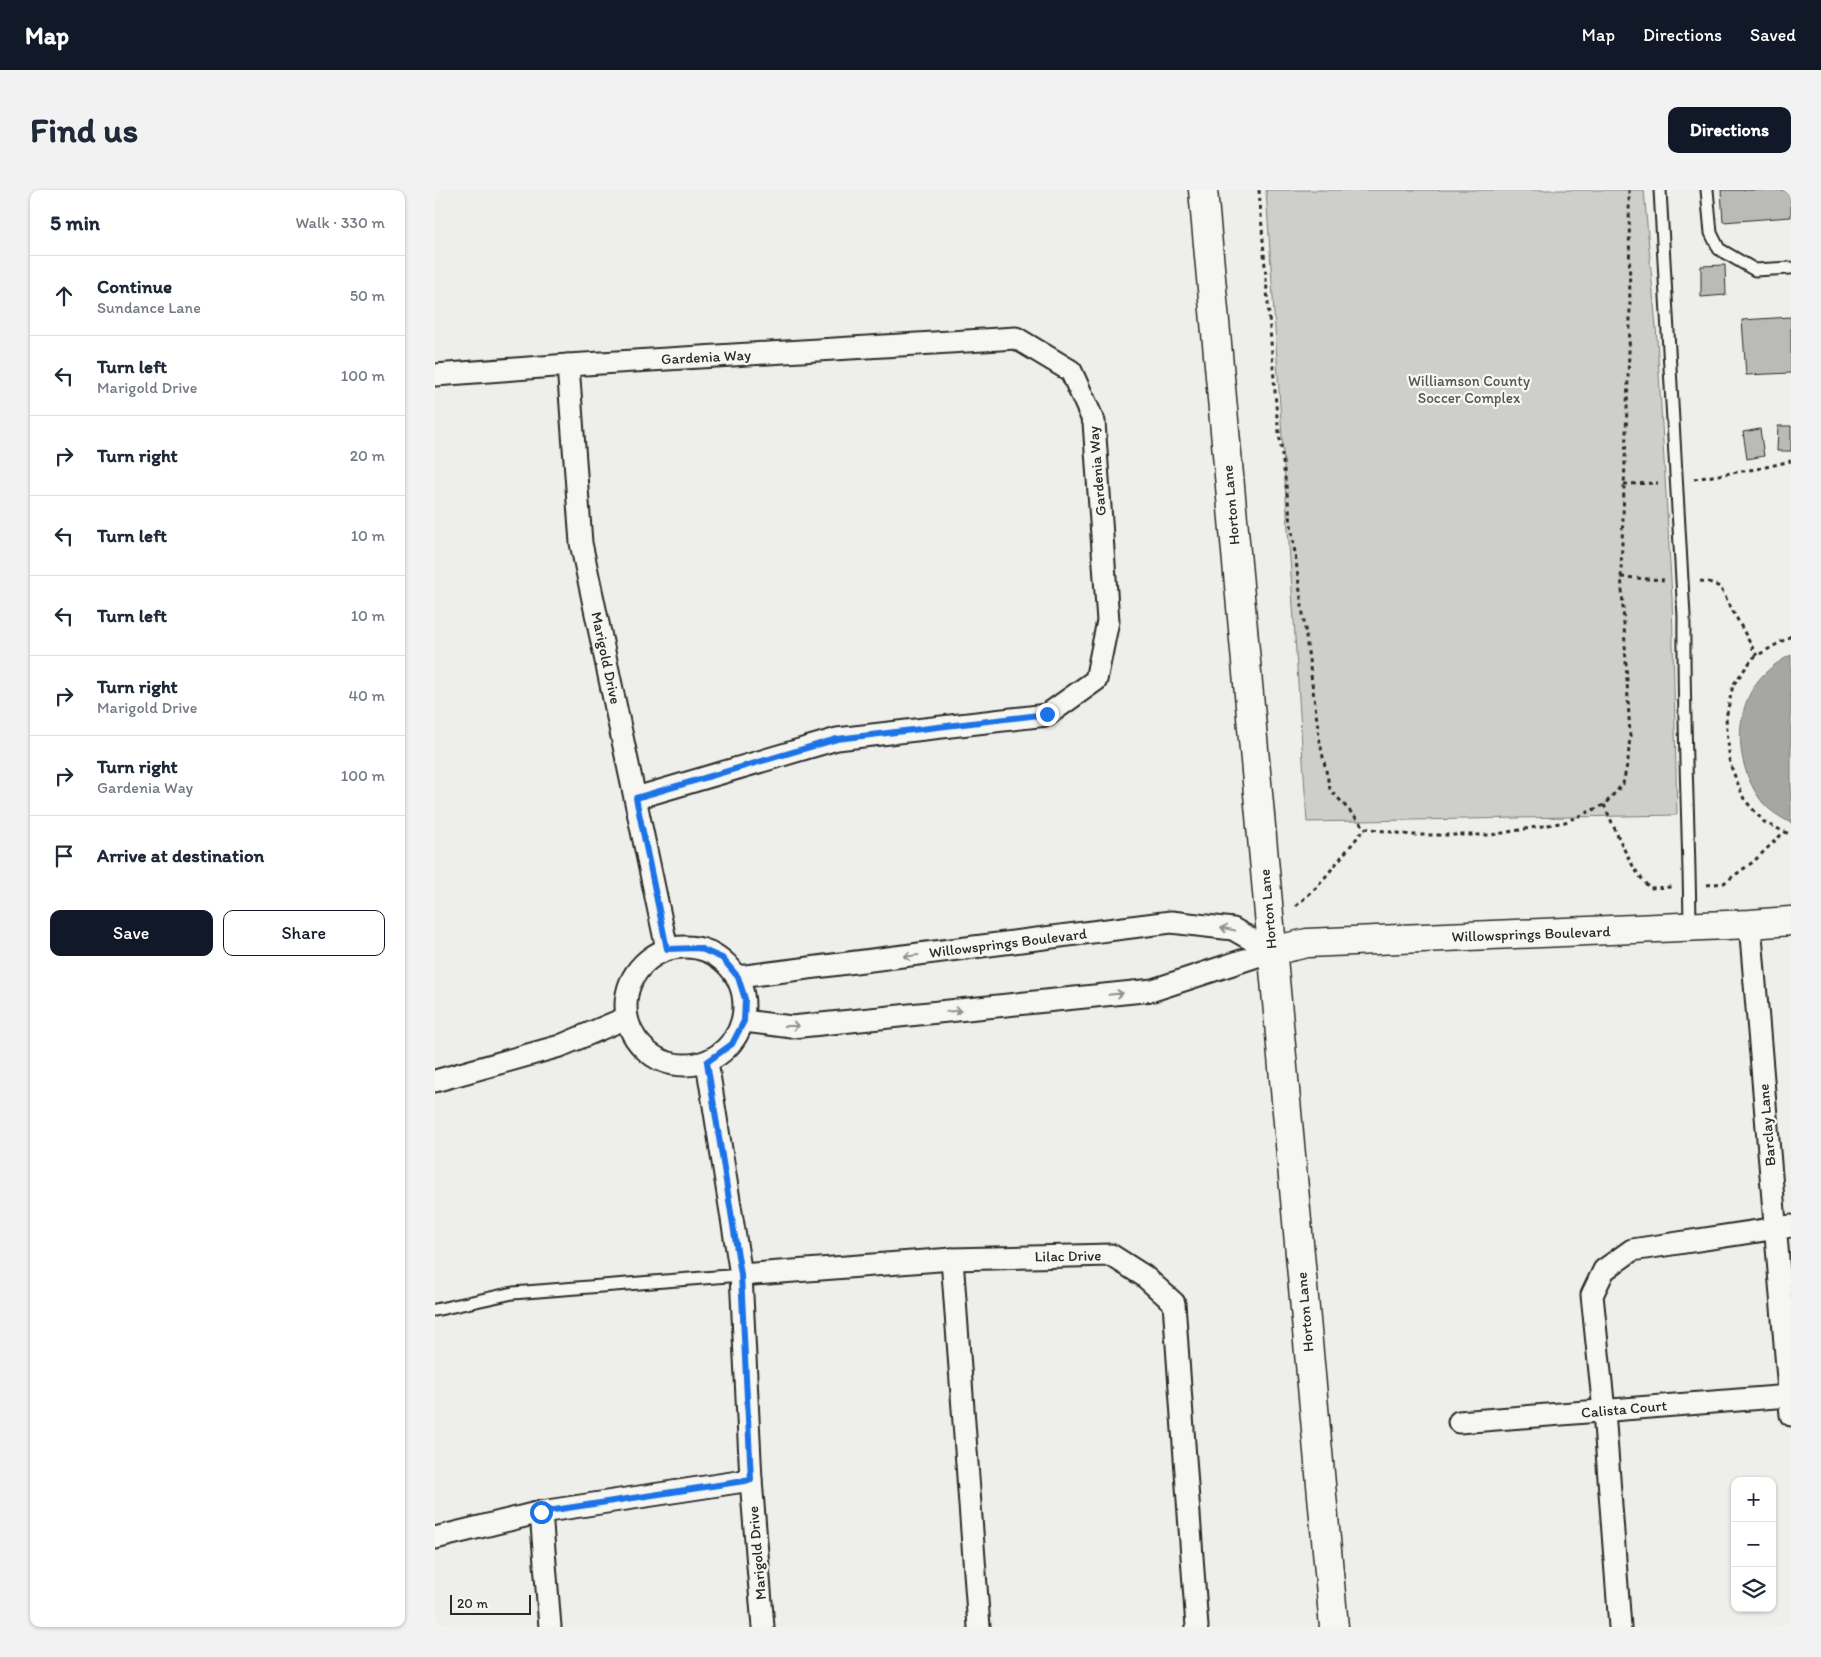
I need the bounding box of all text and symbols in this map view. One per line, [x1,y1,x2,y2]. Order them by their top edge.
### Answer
text: Map [25,21,69,50]
text: Map [1582,24,1615,46]
text: Directions [1643,24,1722,46]
text: Saved [1750,24,1796,46]
button: Directions [1668,107,1791,153]
text: Find us [30,109,138,151]
text: 5 min [50,210,100,235]
text: Walk · 330 m [295,213,385,232]
text: Continue [97,275,172,298]
icon: ahead [50,282,78,310]
text: 50 m [350,286,385,305]
text: Sundance Lane [97,298,201,317]
street label: Gardenia Way [661,346,751,368]
text: Turn left [97,355,167,378]
icon: left [50,362,78,390]
text: 100 m [341,366,385,385]
park label: Williamson County Soccer Complex [1408,372,1530,407]
text: Marigold Drive [97,378,197,397]
street label: Gardenia Way [1084,425,1110,517]
icon: right [50,442,78,470]
text: Turn right [97,444,178,467]
text: 20 m [350,446,385,465]
street label: Horton Lane [1219,464,1243,546]
icon: left [50,522,78,550]
text: Turn left [97,524,167,547]
text: 10 m [351,526,385,545]
icon: left [50,602,78,630]
text: Turn left [97,604,167,627]
text: 10 m [351,606,385,625]
street label: Marigold Drive [587,610,625,706]
text: Turn right [97,675,178,698]
icon: right [50,682,78,710]
text: 40 m [348,686,385,705]
text: Marigold Drive [97,698,197,717]
route end [1036,703,1059,726]
text: Turn right [97,755,178,778]
icon: right [50,762,78,790]
text: 100 m [341,766,385,785]
text: Gardenia Way [97,778,193,797]
icon: arrive [50,842,78,870]
text: Arrive at destination [97,844,264,867]
street label: Horton Lane [1256,868,1280,950]
button: Save [50,910,213,956]
button: Share [223,910,385,956]
street label: Willowsprings Boulevard [1451,922,1612,946]
street label: Willowsprings Boulevard [928,924,1089,962]
one-way arrow [1221,924,1237,933]
one-way arrow [904,951,920,961]
one-way arrow [1107,989,1123,999]
one-way arrow [946,1006,962,1016]
one-way arrow [784,1021,800,1031]
street label: Barclay Lane [1754,1083,1780,1167]
street label: Lilac Drive [1035,1246,1101,1266]
street label: Horton Lane [1293,1271,1317,1353]
street label: Calista Court [1580,1396,1668,1422]
map controls [1731,1477,1776,1612]
button: + [1731,1477,1776,1522]
route start [530,1501,553,1524]
street label: Marigold Drive [744,1505,770,1601]
button: − [1731,1522,1776,1567]
button: layers [1731,1567,1776,1612]
scale bar [450,1592,531,1615]
text: 20 m [457,1595,488,1612]

